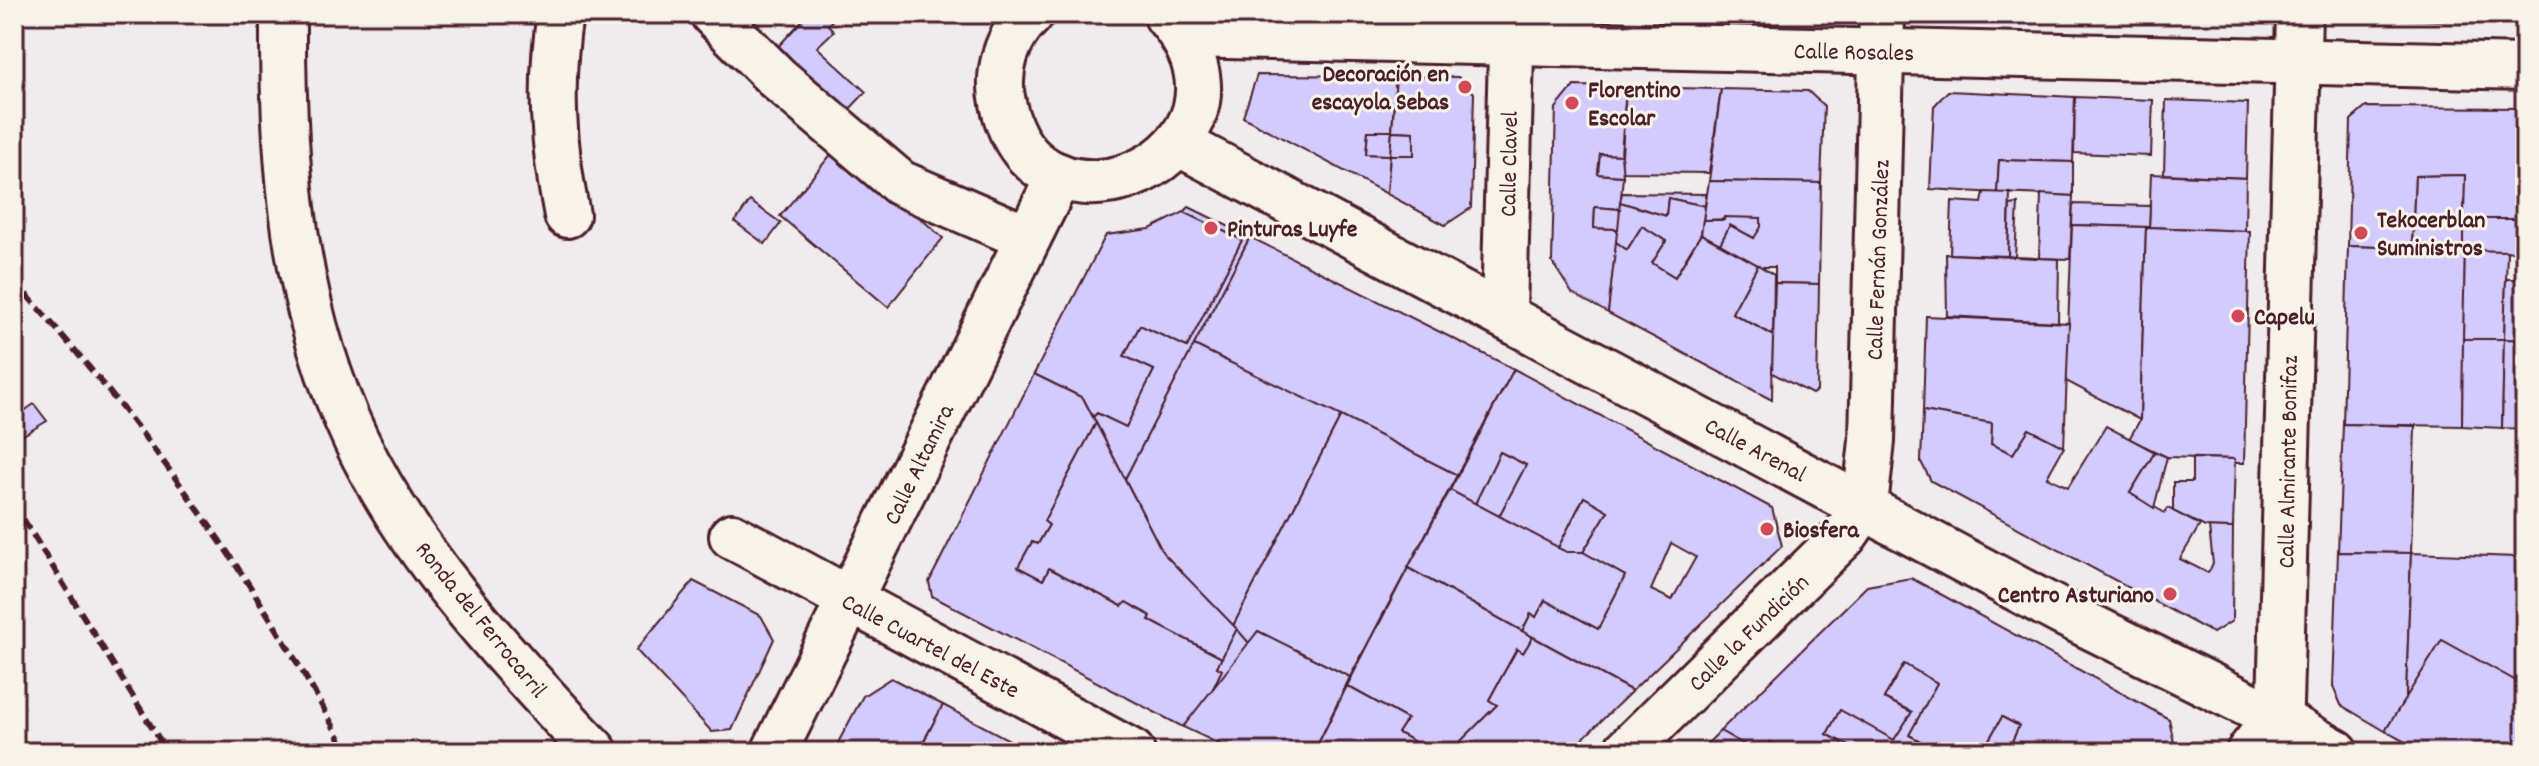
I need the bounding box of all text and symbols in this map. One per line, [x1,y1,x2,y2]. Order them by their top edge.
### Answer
street label: Calle Rosales [1793,36,1915,72]
place label: Decoración en escayola Sebas [1312,59,1449,121]
place label: Florentino Escolar [1588,75,1681,137]
marker: Decoración en escayola Sebas [1456,78,1474,96]
marker: Florentino Escolar [1563,94,1581,112]
street label: Calle Clavel [1493,111,1529,217]
street label: Calle Fernán González [1860,159,1900,361]
place label: Tekocerblan Suministros [2377,205,2485,267]
place label: Pinturas Luyfe [1227,214,1358,248]
marker: Pinturas Luyfe [1202,219,1220,237]
marker: Tekocerblan Suministros [2352,224,2370,242]
place label: Capelu [2254,302,2315,336]
marker: Capelu [2229,307,2247,325]
street label: Calle Almirante Bonifaz [2271,355,2309,569]
street label: Calle Altamira [877,399,965,531]
street label: Calle Arenal [1698,411,1812,493]
place label: Biosfera [1783,515,1859,549]
marker: Biosfera [1758,520,1776,538]
street label: Ronda del Ferrocarril [406,535,554,707]
street label: Calle la Fundición [1682,568,1818,701]
place label: Centro Asturiano [1998,580,2154,614]
marker: Centro Asturiano [2161,585,2179,603]
street label: Calle Cuartel del Este [835,586,1025,709]

